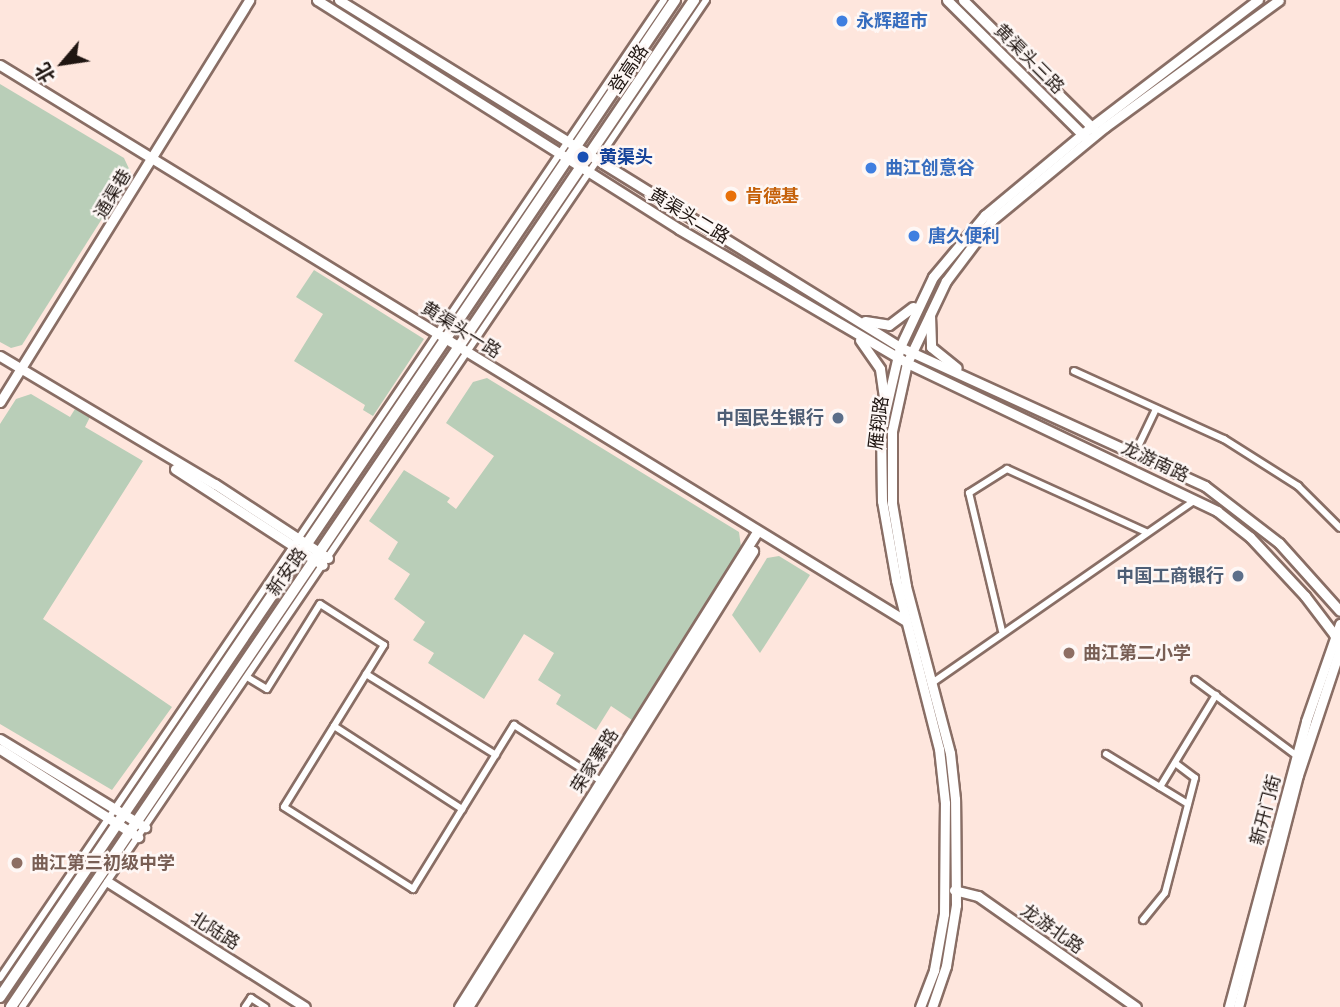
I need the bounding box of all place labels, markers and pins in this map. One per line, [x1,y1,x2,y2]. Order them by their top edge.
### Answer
place label: 永辉超市 [856,10,928,32]
marker: 永辉超市 [834,13,850,29]
place label: 黄渠头 [599,146,653,168]
marker: 黄渠头 [573,147,593,167]
place label: 曲江创意谷 [885,157,975,179]
marker: 曲江创意谷 [863,160,879,176]
place label: 肯德基 [745,185,799,207]
marker: 肯德基 [723,188,739,204]
place label: 唐久便利 [928,225,1000,247]
marker: 唐久便利 [906,228,922,244]
place label: 中国民生银行 [716,407,824,429]
marker: 中国民生银行 [830,410,846,426]
place label: 中国工商银行 [1116,565,1224,587]
marker: 中国工商银行 [1230,568,1246,584]
place label: 曲江第二小学 [1083,642,1191,664]
marker: 曲江第二小学 [1061,645,1077,661]
place label: 曲江第三初级中学 [31,852,175,874]
marker: 曲江第三初级中学 [9,855,25,871]

